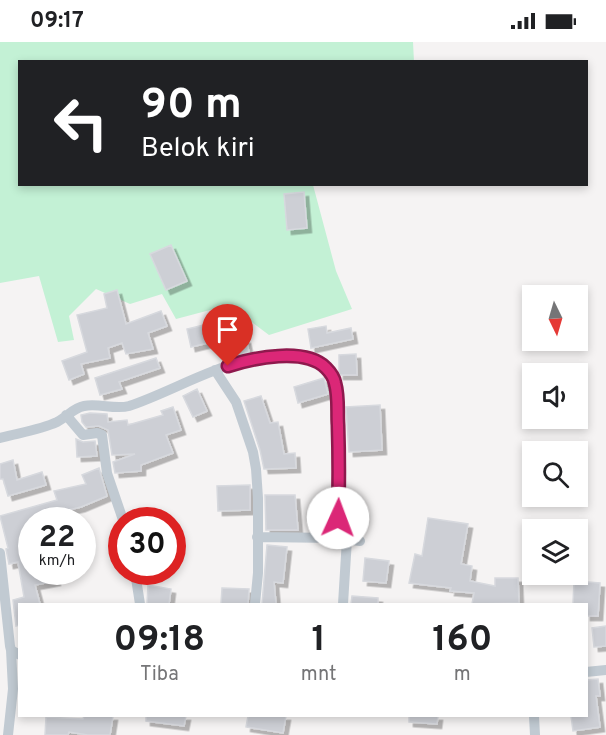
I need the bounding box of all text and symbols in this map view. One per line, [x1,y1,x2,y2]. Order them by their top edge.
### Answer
text: 09:17 [30,8,84,35]
text: 90 m [141,80,242,133]
icon: left [42,84,120,162]
text: Belok kiri [141,132,255,166]
north arrow [522,285,588,351]
map controls [522,285,588,585]
pin [202,304,253,366]
icon: arrive [211,313,244,346]
button: sound [522,363,588,429]
button: search [522,441,588,507]
position arrow [306,486,370,550]
speed limit sign: 30 [108,507,186,585]
button: layers [522,519,588,585]
text: 22 [39,520,75,557]
text: km/h [39,552,75,571]
text: 09:18 [114,618,205,664]
text: 1 [311,618,326,664]
text: 160 [432,618,492,664]
text: Tiba [140,662,179,688]
text: mnt [301,662,337,688]
text: m [454,662,471,688]

